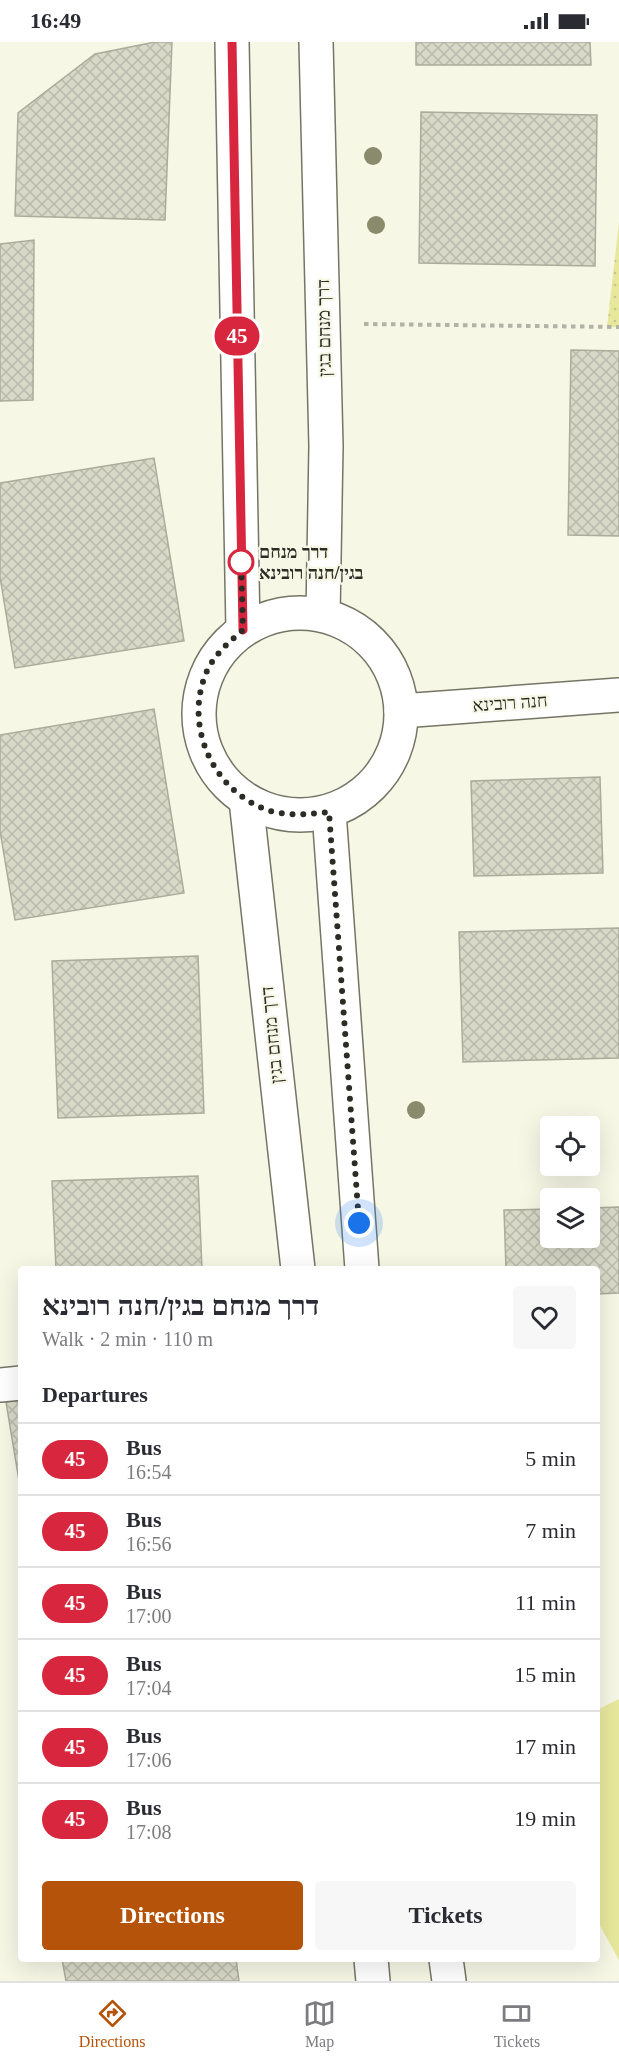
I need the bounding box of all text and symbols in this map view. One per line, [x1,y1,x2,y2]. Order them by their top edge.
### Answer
text: 16:49 [30,8,81,33]
street label: דרך מנחם בגין [313,279,335,377]
line badge: 45 [210,316,264,356]
text: 45 [227,324,248,348]
place label: דרך מנחם בגין/חנה רובינא [259,542,364,583]
marker: דרך מנחם בגין/חנה רובינא [228,549,254,575]
street label: חנה רובינא [472,690,548,716]
street label: דרך מנחם בגין [257,985,287,1085]
map controls [540,1116,600,1248]
button: locate [540,1116,600,1176]
button: layers [540,1188,600,1248]
your location [344,1208,374,1238]
button: heart [513,1286,576,1349]
text: דרך מנחם בגין/חנה רובינא [42,1290,319,1321]
text: Walk · 2 min · 110 m [42,1328,213,1350]
text: Departures [42,1382,148,1407]
text: Bus [126,1435,161,1460]
text: 5 min [525,1446,576,1471]
text: 45 [65,1447,86,1471]
text: 16:54 [126,1461,172,1483]
text: Bus [126,1507,161,1532]
text: 7 min [525,1518,576,1543]
text: 45 [65,1519,86,1543]
text: 16:56 [126,1533,172,1555]
text: Bus [126,1579,161,1604]
text: 11 min [515,1590,576,1615]
text: 45 [65,1591,86,1615]
text: 17:00 [126,1605,172,1627]
text: Bus [126,1651,161,1676]
text: 15 min [514,1662,576,1687]
text: 45 [65,1663,86,1687]
text: 17:04 [126,1677,172,1699]
text: Bus [126,1723,161,1748]
text: 17 min [514,1734,576,1759]
text: 45 [65,1735,86,1759]
text: 17:06 [126,1749,172,1771]
text: Bus [126,1795,161,1820]
text: 19 min [514,1806,576,1831]
text: 45 [65,1807,86,1831]
text: 17:08 [126,1821,172,1843]
button: Directions [42,1881,303,1950]
button: Tickets [315,1881,576,1950]
tab: Directions [79,1997,145,2051]
tab: Map [303,1997,336,2051]
tab: Tickets [494,1997,540,2051]

